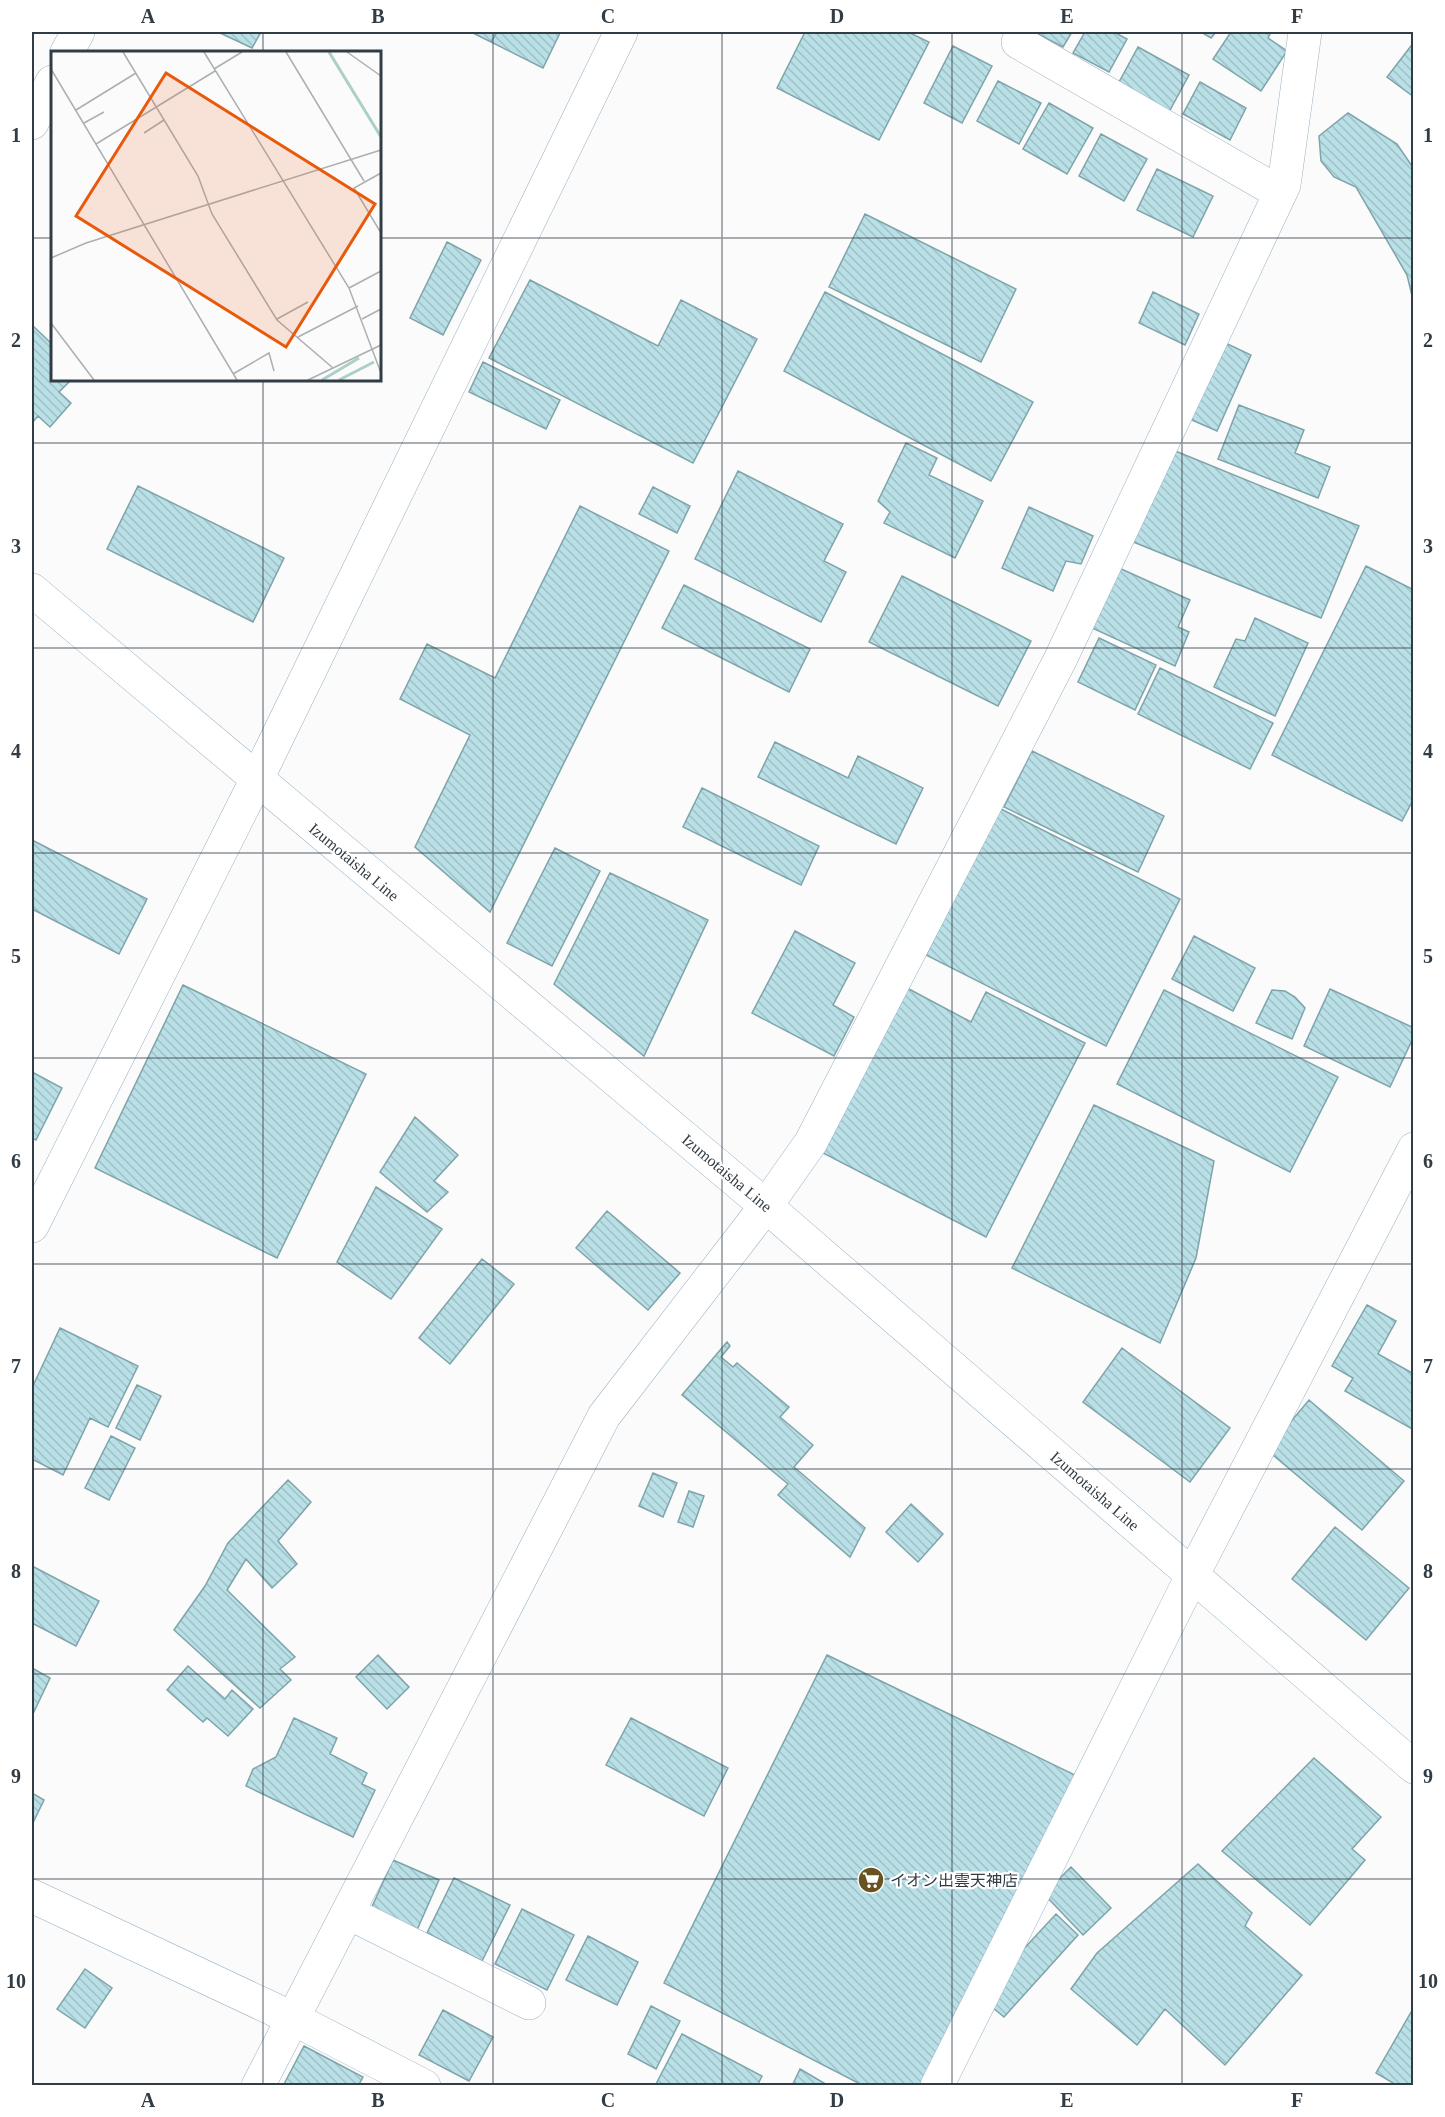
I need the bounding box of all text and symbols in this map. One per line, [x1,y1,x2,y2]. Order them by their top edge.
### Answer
text: A [141,5,156,27]
text: B [371,5,385,27]
text: C [601,5,615,27]
text: D [830,5,844,27]
text: E [1060,5,1074,27]
text: F [1291,5,1303,27]
inset map [51,51,381,381]
text: 1 [11,124,21,146]
text: 1 [1423,124,1433,146]
text: 2 [11,329,21,351]
text: 2 [1423,329,1433,351]
text: 3 [11,535,21,557]
text: 3 [1423,535,1433,557]
text: 4 [11,740,21,762]
text: 4 [1423,740,1433,762]
street label: Izumotaisha Line [306,820,402,904]
text: 5 [11,945,21,967]
text: 5 [1423,945,1433,967]
street label: Izumotaisha Line [679,1131,775,1215]
text: 6 [11,1150,21,1172]
text: 6 [1423,1150,1433,1172]
text: 7 [11,1355,21,1377]
text: 7 [1423,1355,1433,1377]
street label: Izumotaisha Line [1047,1448,1143,1534]
text: 8 [11,1560,21,1582]
text: 8 [1423,1560,1433,1582]
text: 9 [11,1765,21,1787]
text: 9 [1423,1765,1433,1787]
supermarket icon: イオン出雲天神店 [856,1865,886,1895]
place label: イオン出雲天神店 [890,1872,1018,1889]
text: 10 [6,1970,26,1992]
text: 10 [1418,1970,1438,1992]
text: A [141,2089,156,2111]
text: B [371,2089,385,2111]
text: C [601,2089,615,2111]
text: D [830,2089,844,2111]
text: E [1060,2089,1074,2111]
text: F [1291,2089,1303,2111]

